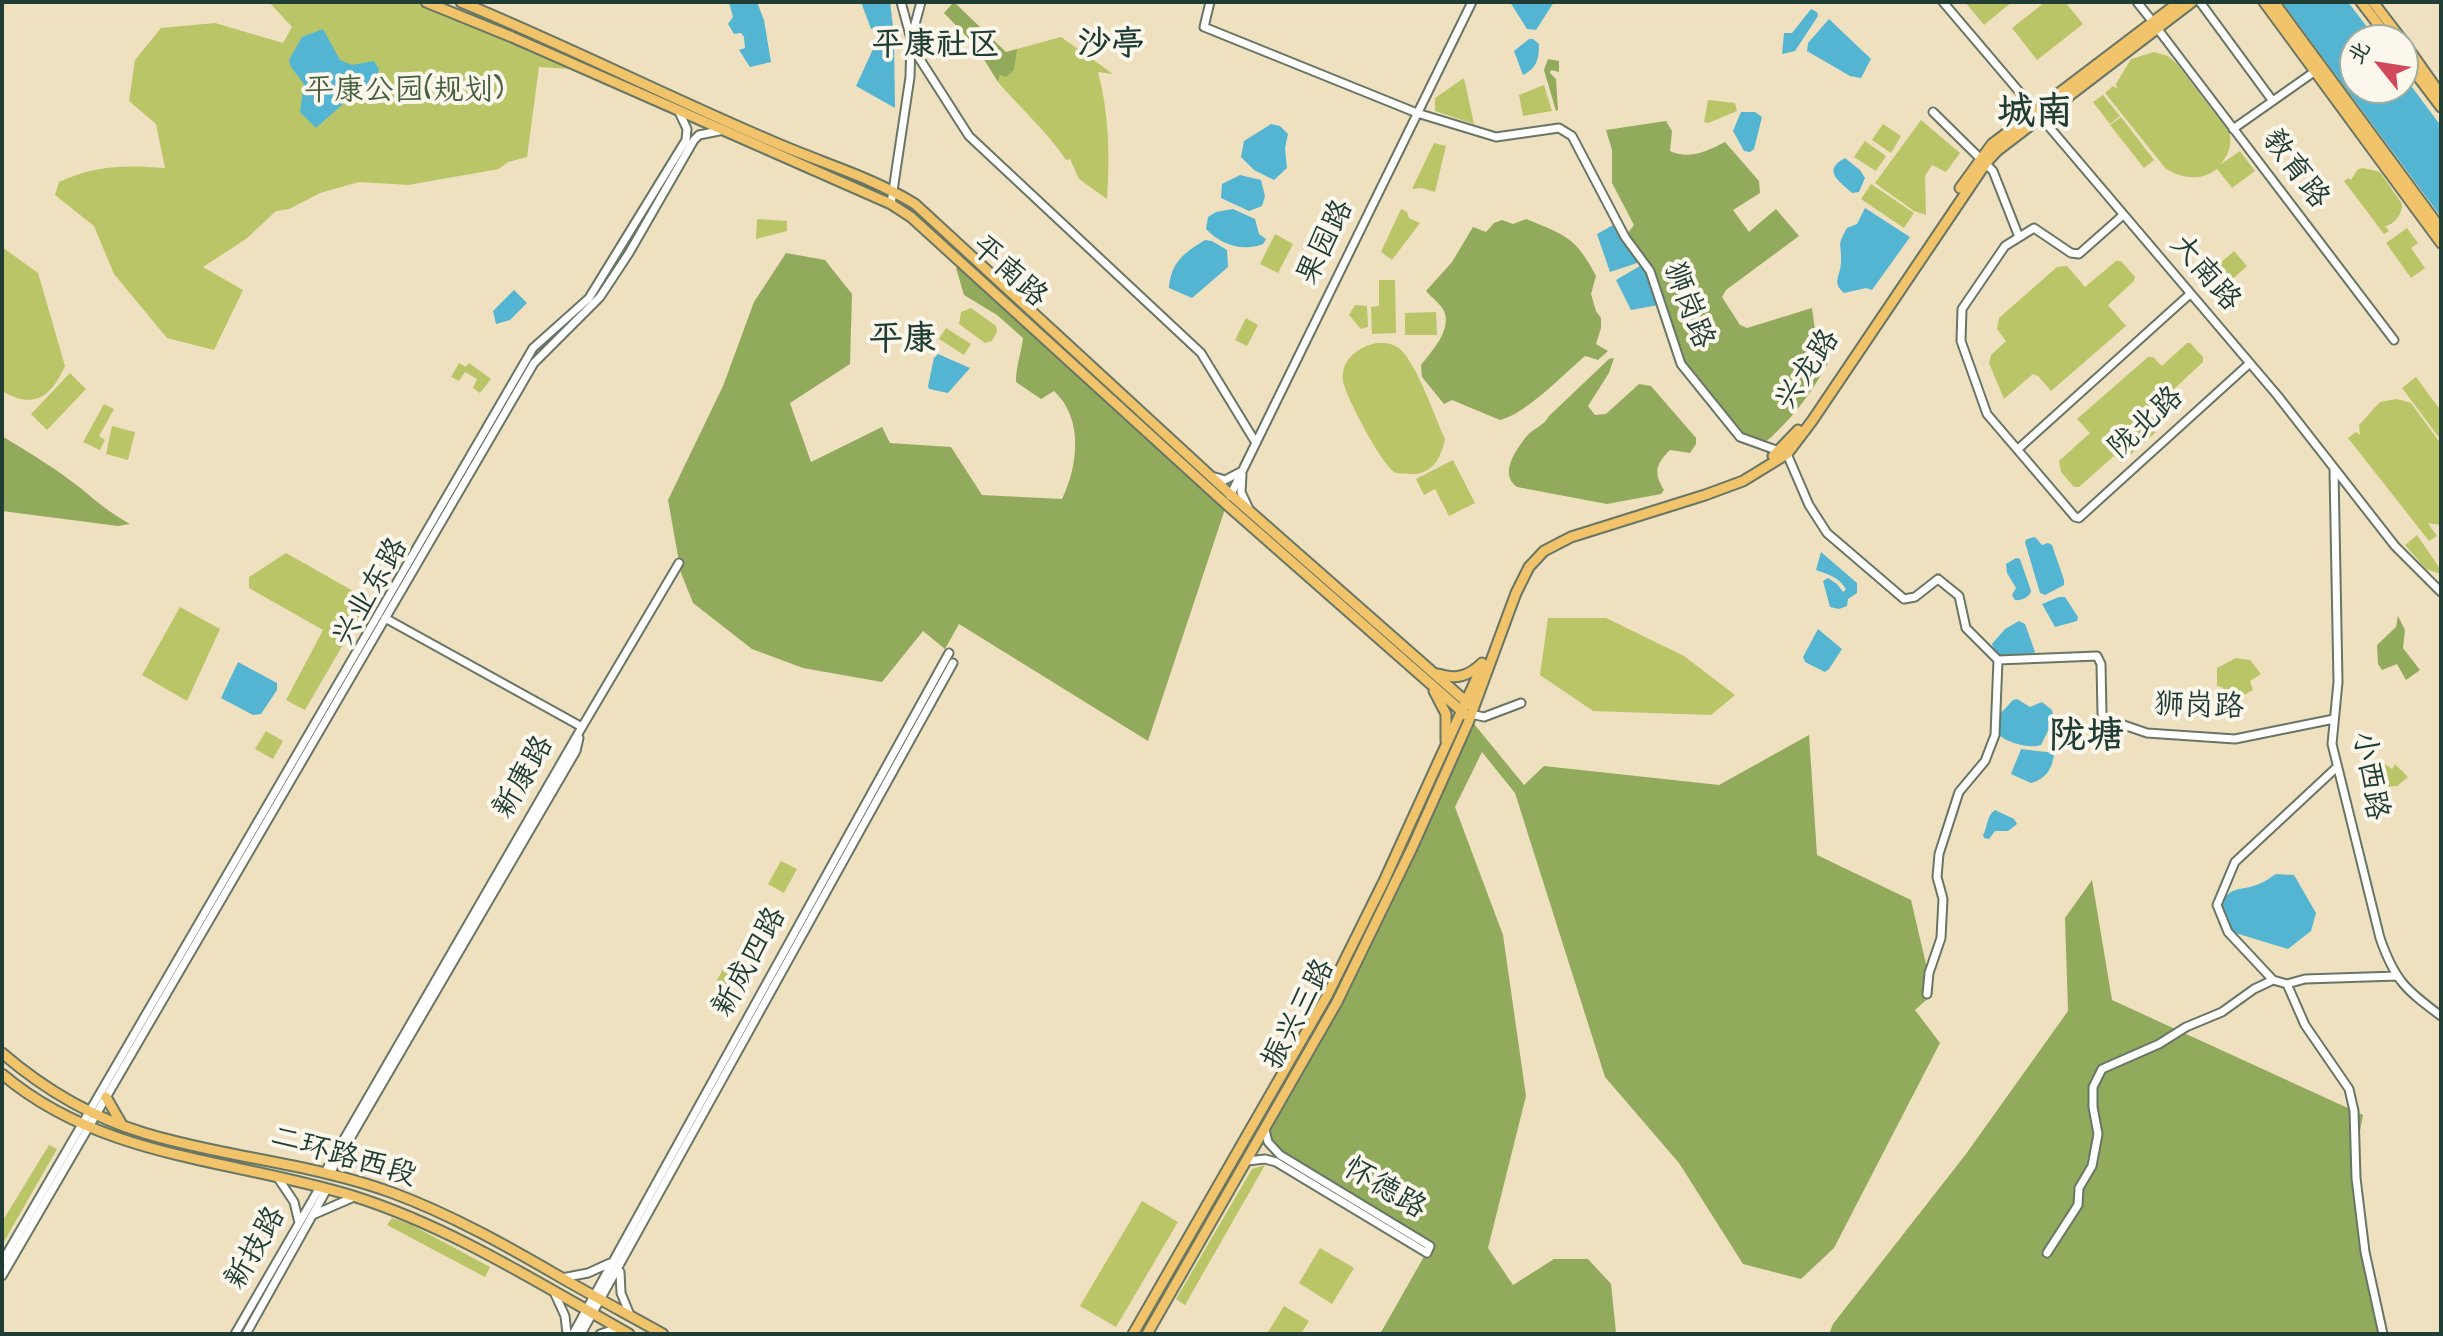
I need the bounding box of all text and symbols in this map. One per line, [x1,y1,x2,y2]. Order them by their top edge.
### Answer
north arrow [2339,24,2419,104]
district label: 沙亭 [1077,27,1145,67]
district label: 平康社区 [872,28,1000,66]
text: 北 [2341,35,2378,70]
park label: 平康公园(规划) [304,75,504,111]
district label: 城南 [1997,92,2073,138]
street label: 教育路 [2253,123,2335,217]
street label: 果园路 [1291,195,1363,291]
street label: 大南路 [2161,228,2247,320]
street label: 平南路 [963,230,1053,316]
street label: 狮岗路 [1654,258,1720,354]
district label: 平康 [869,322,937,362]
street label: 兴龙路 [1769,324,1849,418]
street label: 陇北路 [2102,380,2192,468]
street label: 兴业东路 [326,532,418,654]
street label: 狮岗路 [2153,688,2245,728]
district label: 陇塘 [2048,716,2124,762]
street label: 小西路 [2342,729,2394,823]
street label: 新康路 [487,730,563,826]
street label: 新成四路 [706,902,796,1024]
street label: 振兴三路 [1256,954,1344,1076]
street label: 二环路西段 [266,1120,420,1196]
street label: 怀德路 [1336,1151,1432,1229]
street label: 新技路 [219,1201,295,1297]

